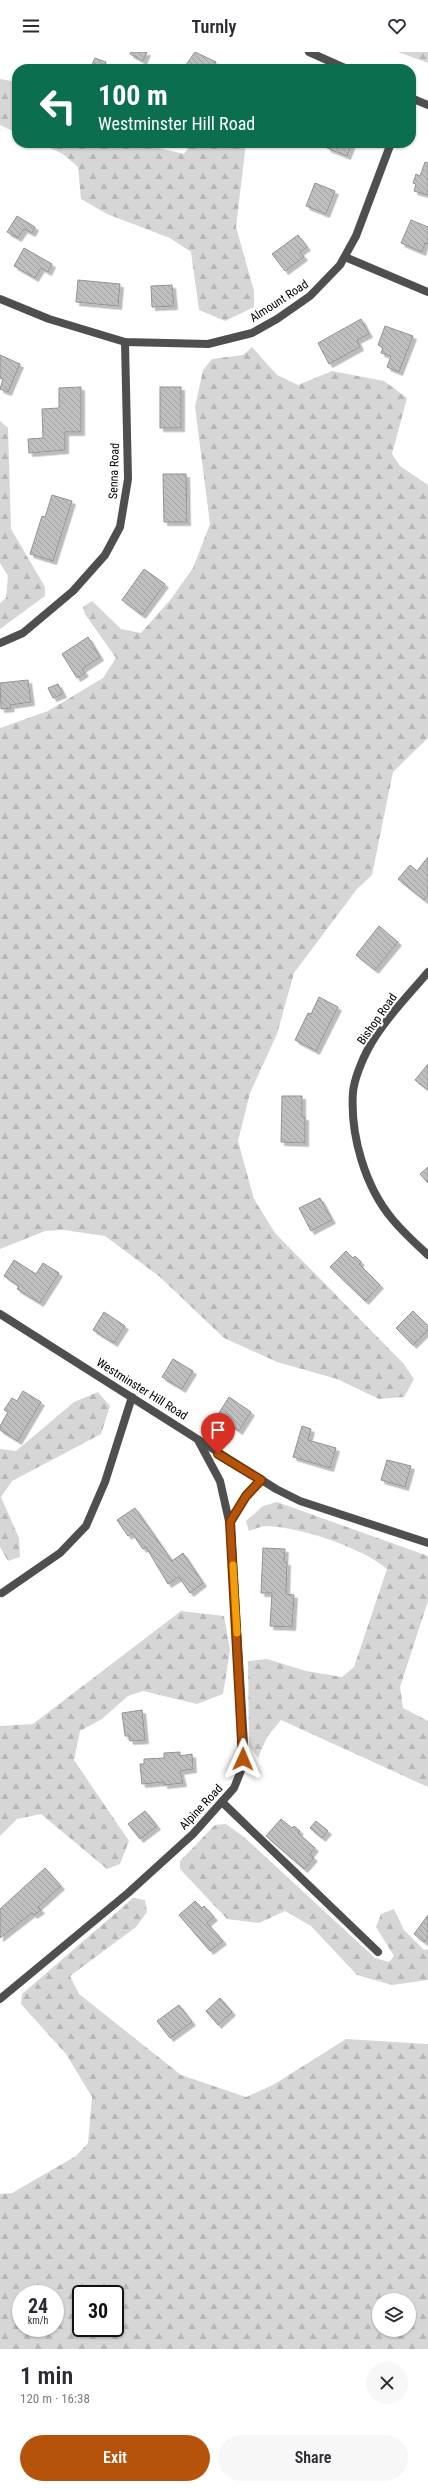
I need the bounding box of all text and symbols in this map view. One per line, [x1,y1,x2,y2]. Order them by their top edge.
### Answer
icon: menu [20,15,42,37]
icon: heart [386,15,408,37]
text: Turnly [192,16,236,37]
text: 100 m [98,79,168,112]
icon: left [32,80,84,132]
text: Westminster Hill Road [98,113,255,134]
street label: Almount Road [247,277,311,325]
street label: Senna Road [106,443,122,499]
street label: Bishop Road [354,991,400,1047]
street label: Westminster Hill Road [94,1355,190,1423]
pin [201,1413,235,1454]
icon: arrive [207,1419,229,1441]
position arrow [222,1738,264,1780]
street label: Alpine Road [177,1781,225,1832]
speed limit sign: 30 [72,2285,124,2337]
map controls [372,2293,416,2337]
button: layers [372,2293,416,2337]
text: 24 [28,2294,48,2318]
text: km/h [28,2315,48,2326]
text: 1 min [20,2362,73,2390]
button: close [366,2362,408,2404]
text: 120 m · 16:38 [20,2391,90,2406]
button: Exit [20,2435,210,2481]
button: Share [218,2435,408,2481]

